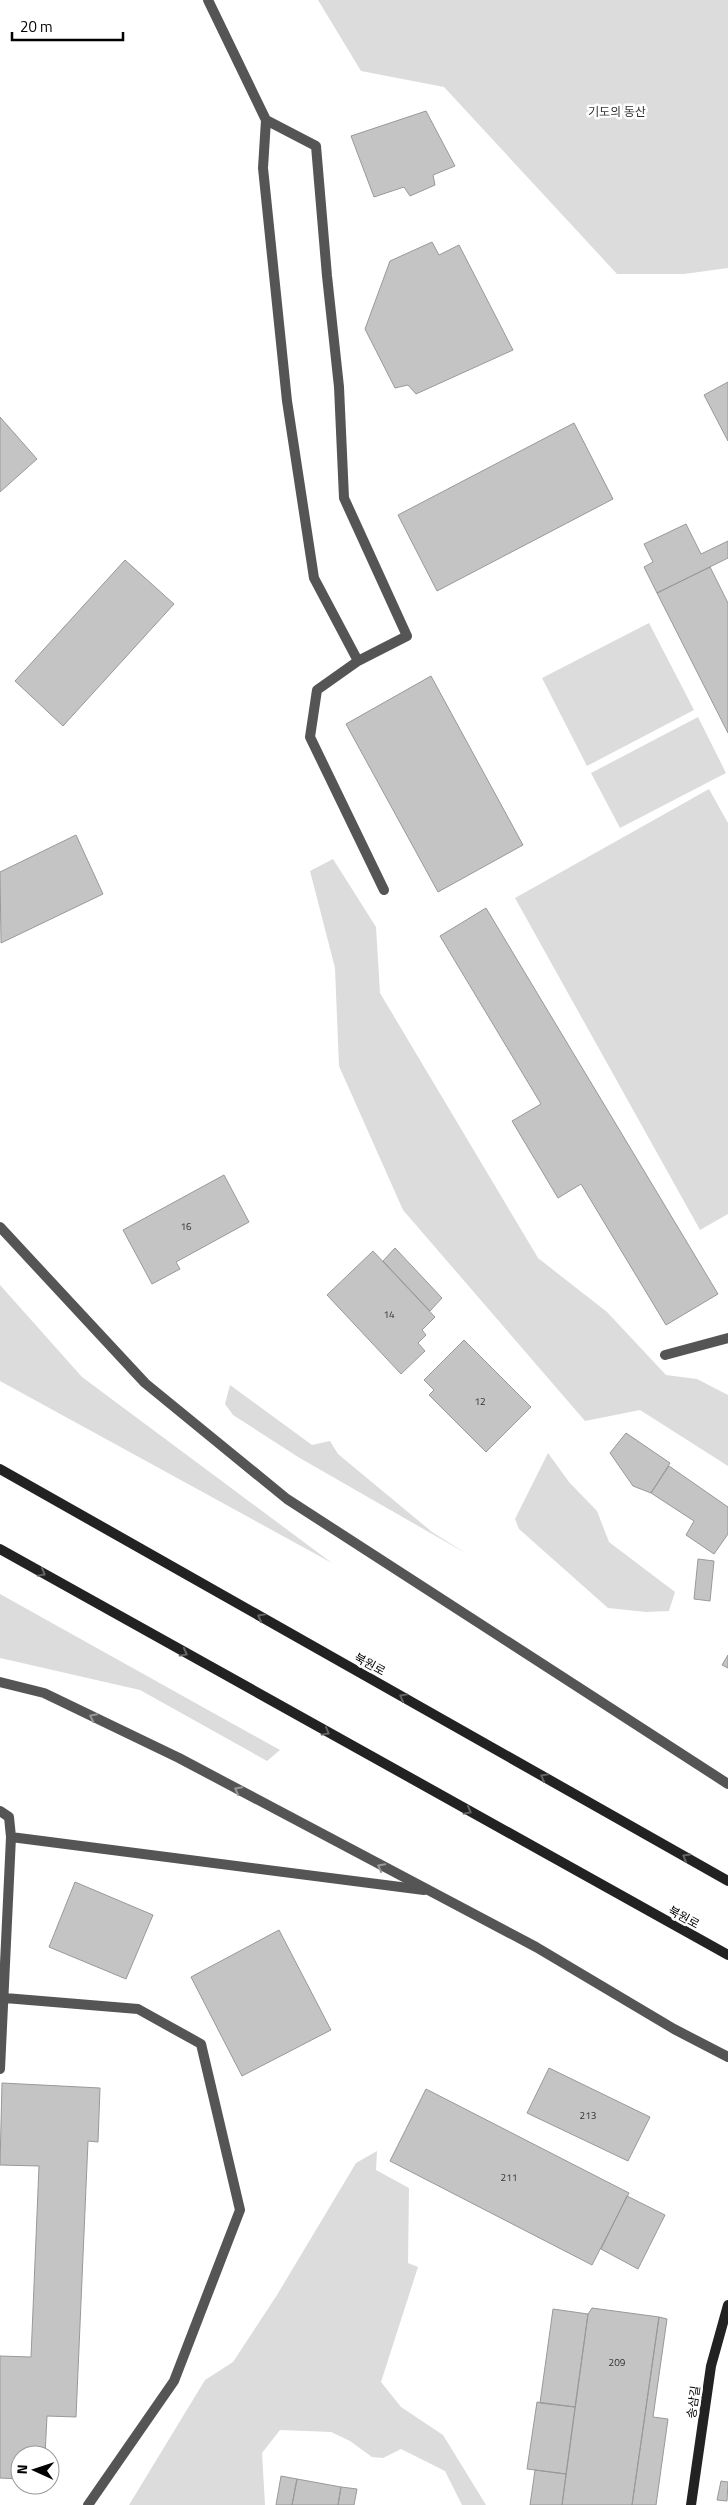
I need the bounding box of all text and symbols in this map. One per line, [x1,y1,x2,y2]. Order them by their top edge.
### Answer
scale bar [12,10,124,42]
text: 20 m [20,15,53,38]
park label: 기도의 동산 [588,102,646,121]
house number: 16 [180,1219,192,1234]
house number: 14 [383,1307,395,1322]
house number: 12 [474,1394,486,1409]
one-way arrow [37,1567,46,1577]
one-way arrow [258,1613,267,1623]
one-way arrow [179,1647,188,1657]
street label: 북원로 [351,1648,389,1680]
one-way arrow [399,1693,408,1703]
one-way arrow [89,1713,98,1723]
one-way arrow [320,1726,329,1736]
one-way arrow [541,1773,550,1783]
one-way arrow [234,1786,243,1796]
one-way arrow [463,1805,472,1815]
one-way arrow [682,1853,691,1863]
one-way arrow [378,1863,387,1873]
street label: 북원로 [665,1901,703,1933]
house number: 213 [580,2108,596,2123]
house number: 211 [501,2170,517,2185]
house number: 209 [609,2355,626,2370]
street label: 송삼길 [681,2384,705,2420]
north arrow [10,2445,60,2495]
text: N [11,2464,32,2475]

